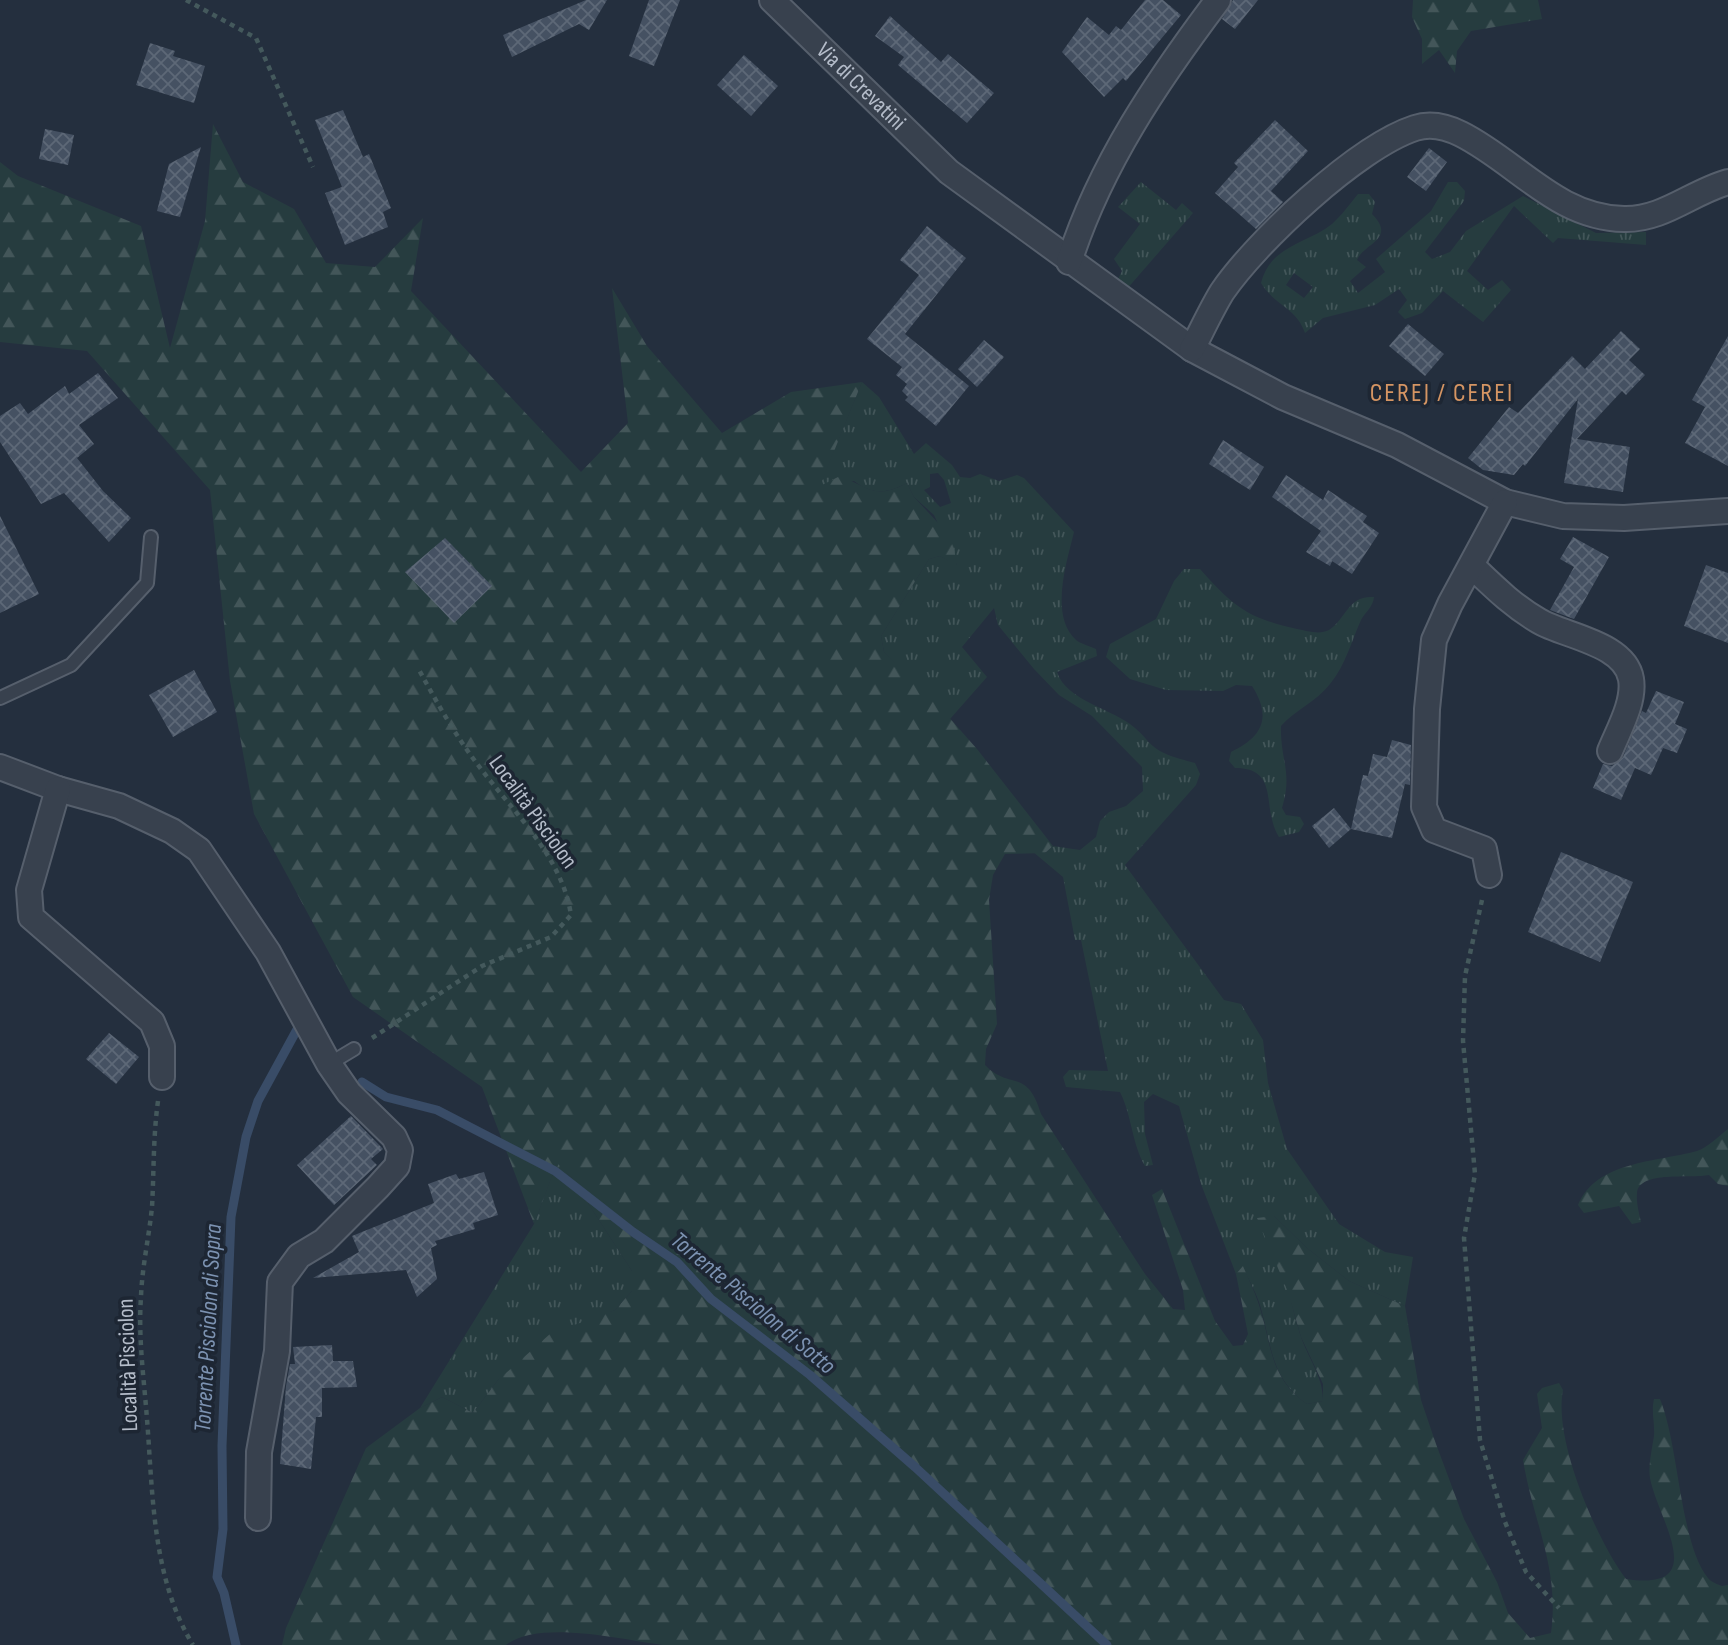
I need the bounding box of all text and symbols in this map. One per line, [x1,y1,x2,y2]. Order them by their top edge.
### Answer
street label: Via di Crevatini [810,37,912,136]
district label: CEREJ / CEREI [1370,378,1514,409]
street label: Località Pisciolon [483,750,583,874]
water label: Torrente Pisciolon di Sopra [188,1223,228,1433]
water label: Torrente Pisciolon di Sotto [665,1226,842,1381]
street label: Località Pisciolon [112,1298,144,1432]

